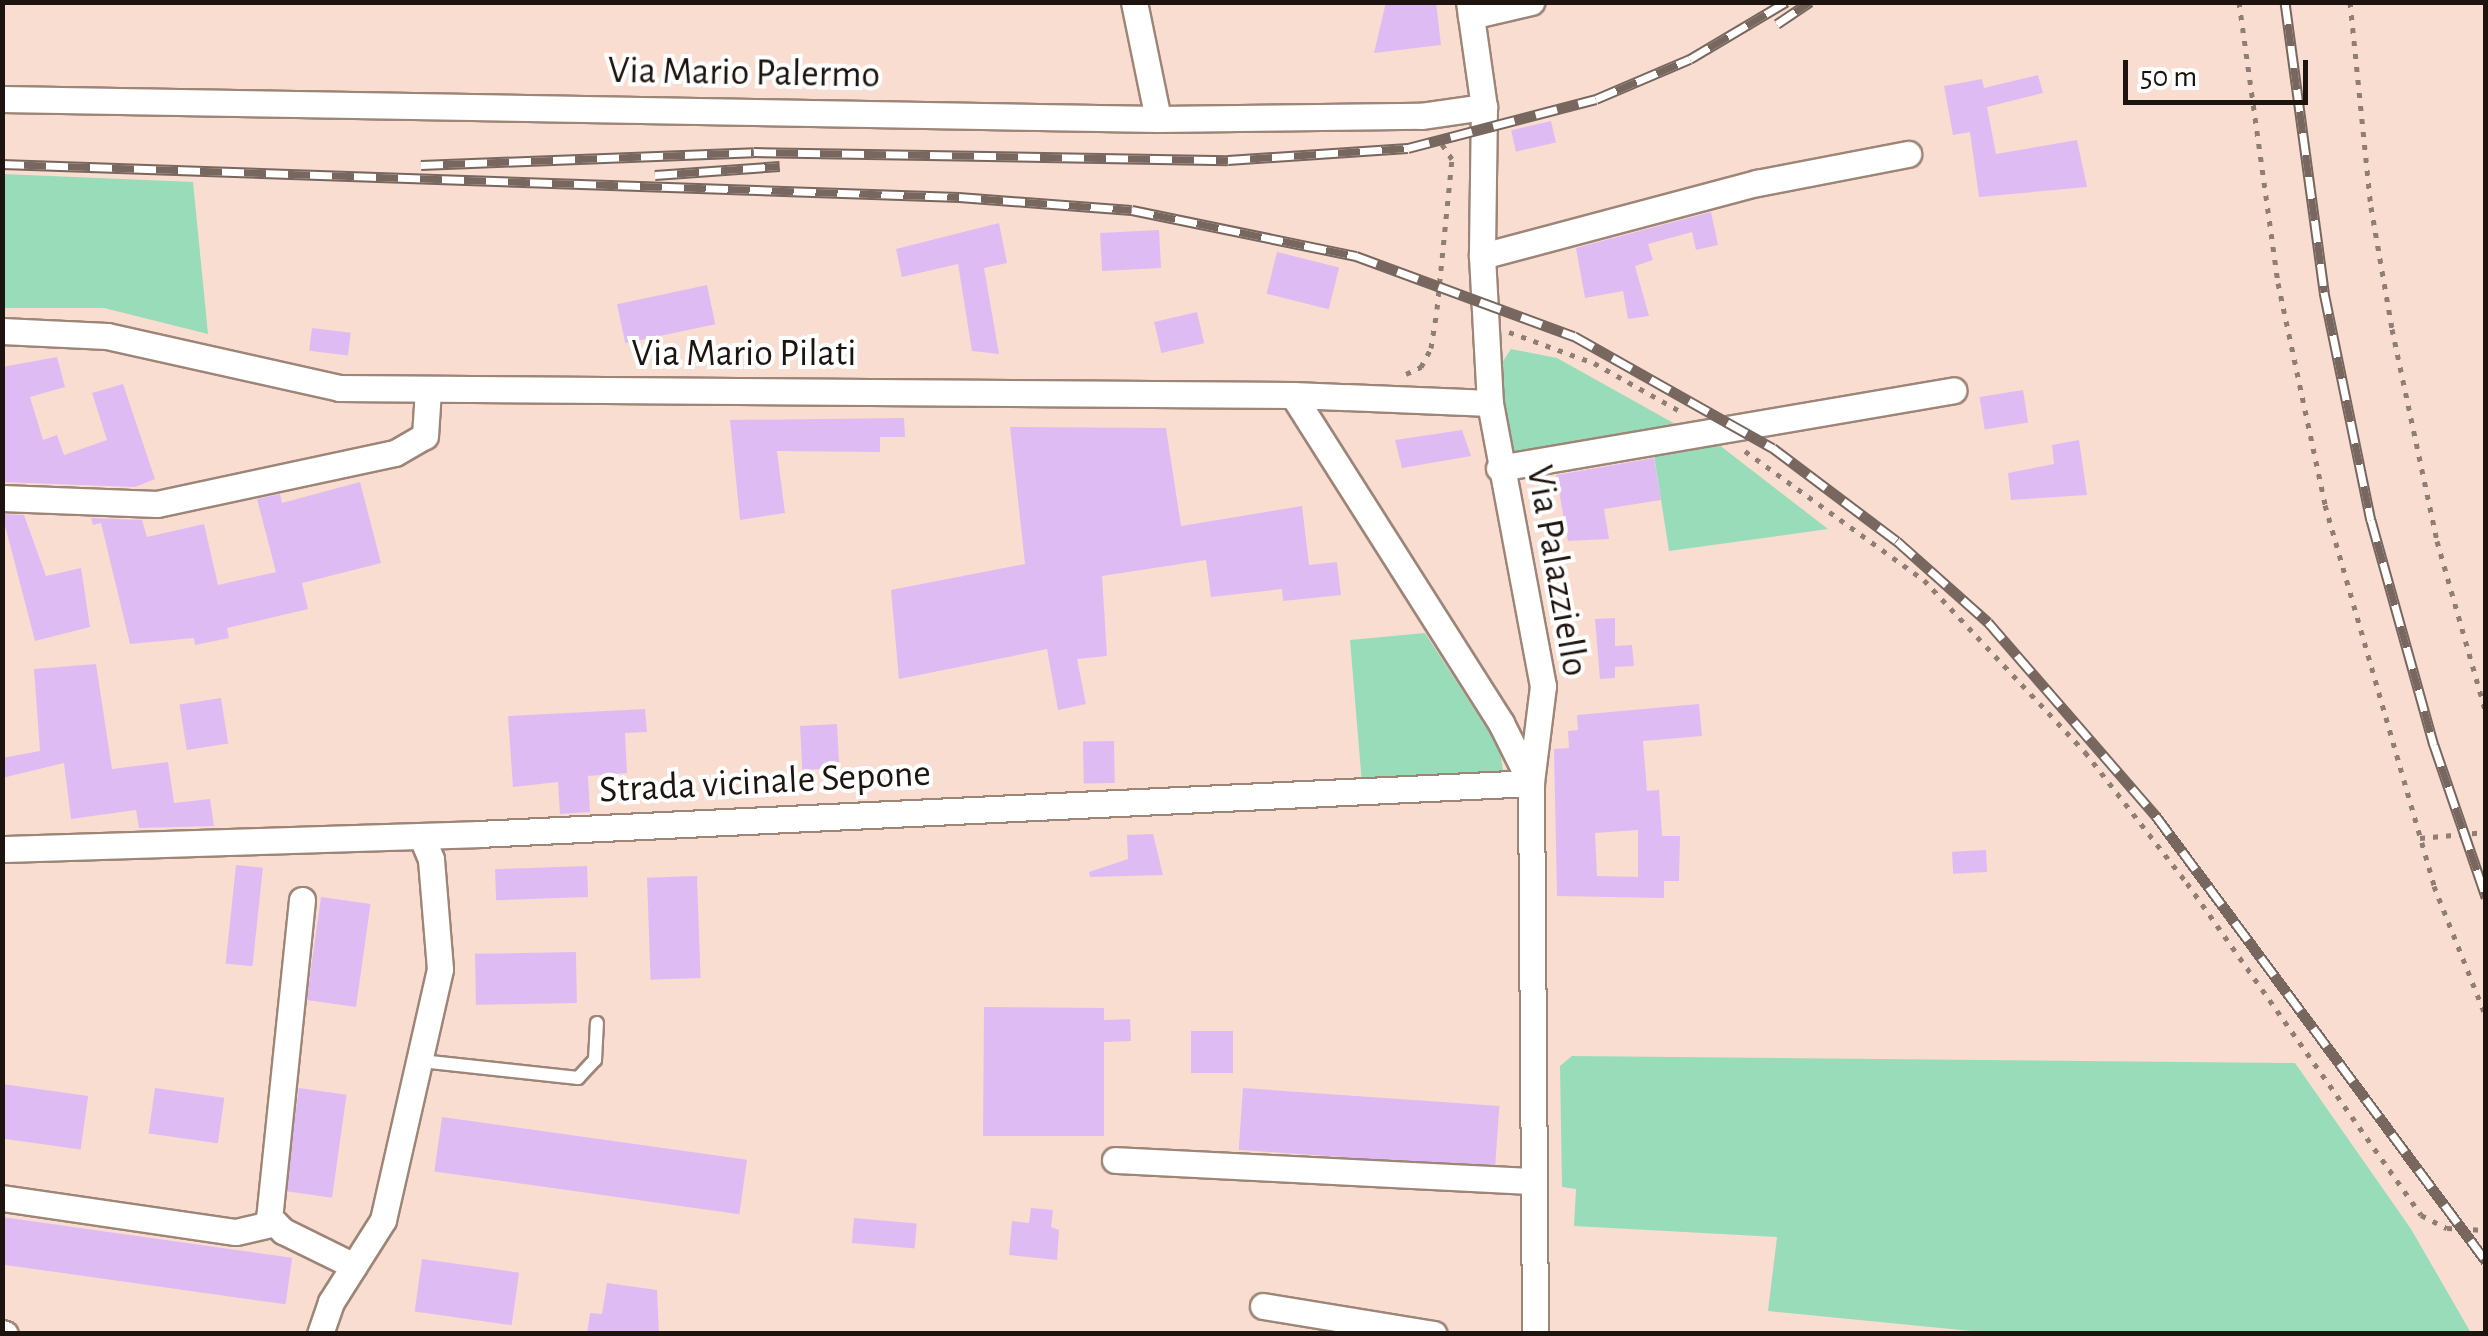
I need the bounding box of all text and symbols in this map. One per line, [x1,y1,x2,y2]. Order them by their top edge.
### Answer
scale bar [2128,40,2313,102]
street label: Via Mario Palermo [608,49,880,99]
text: 50 m [2140,62,2197,92]
street label: Via Mario Pilati [632,332,856,378]
street label: Via Palazziello [1515,462,1597,680]
street label: Strada vicinale Sepone [598,752,932,814]

